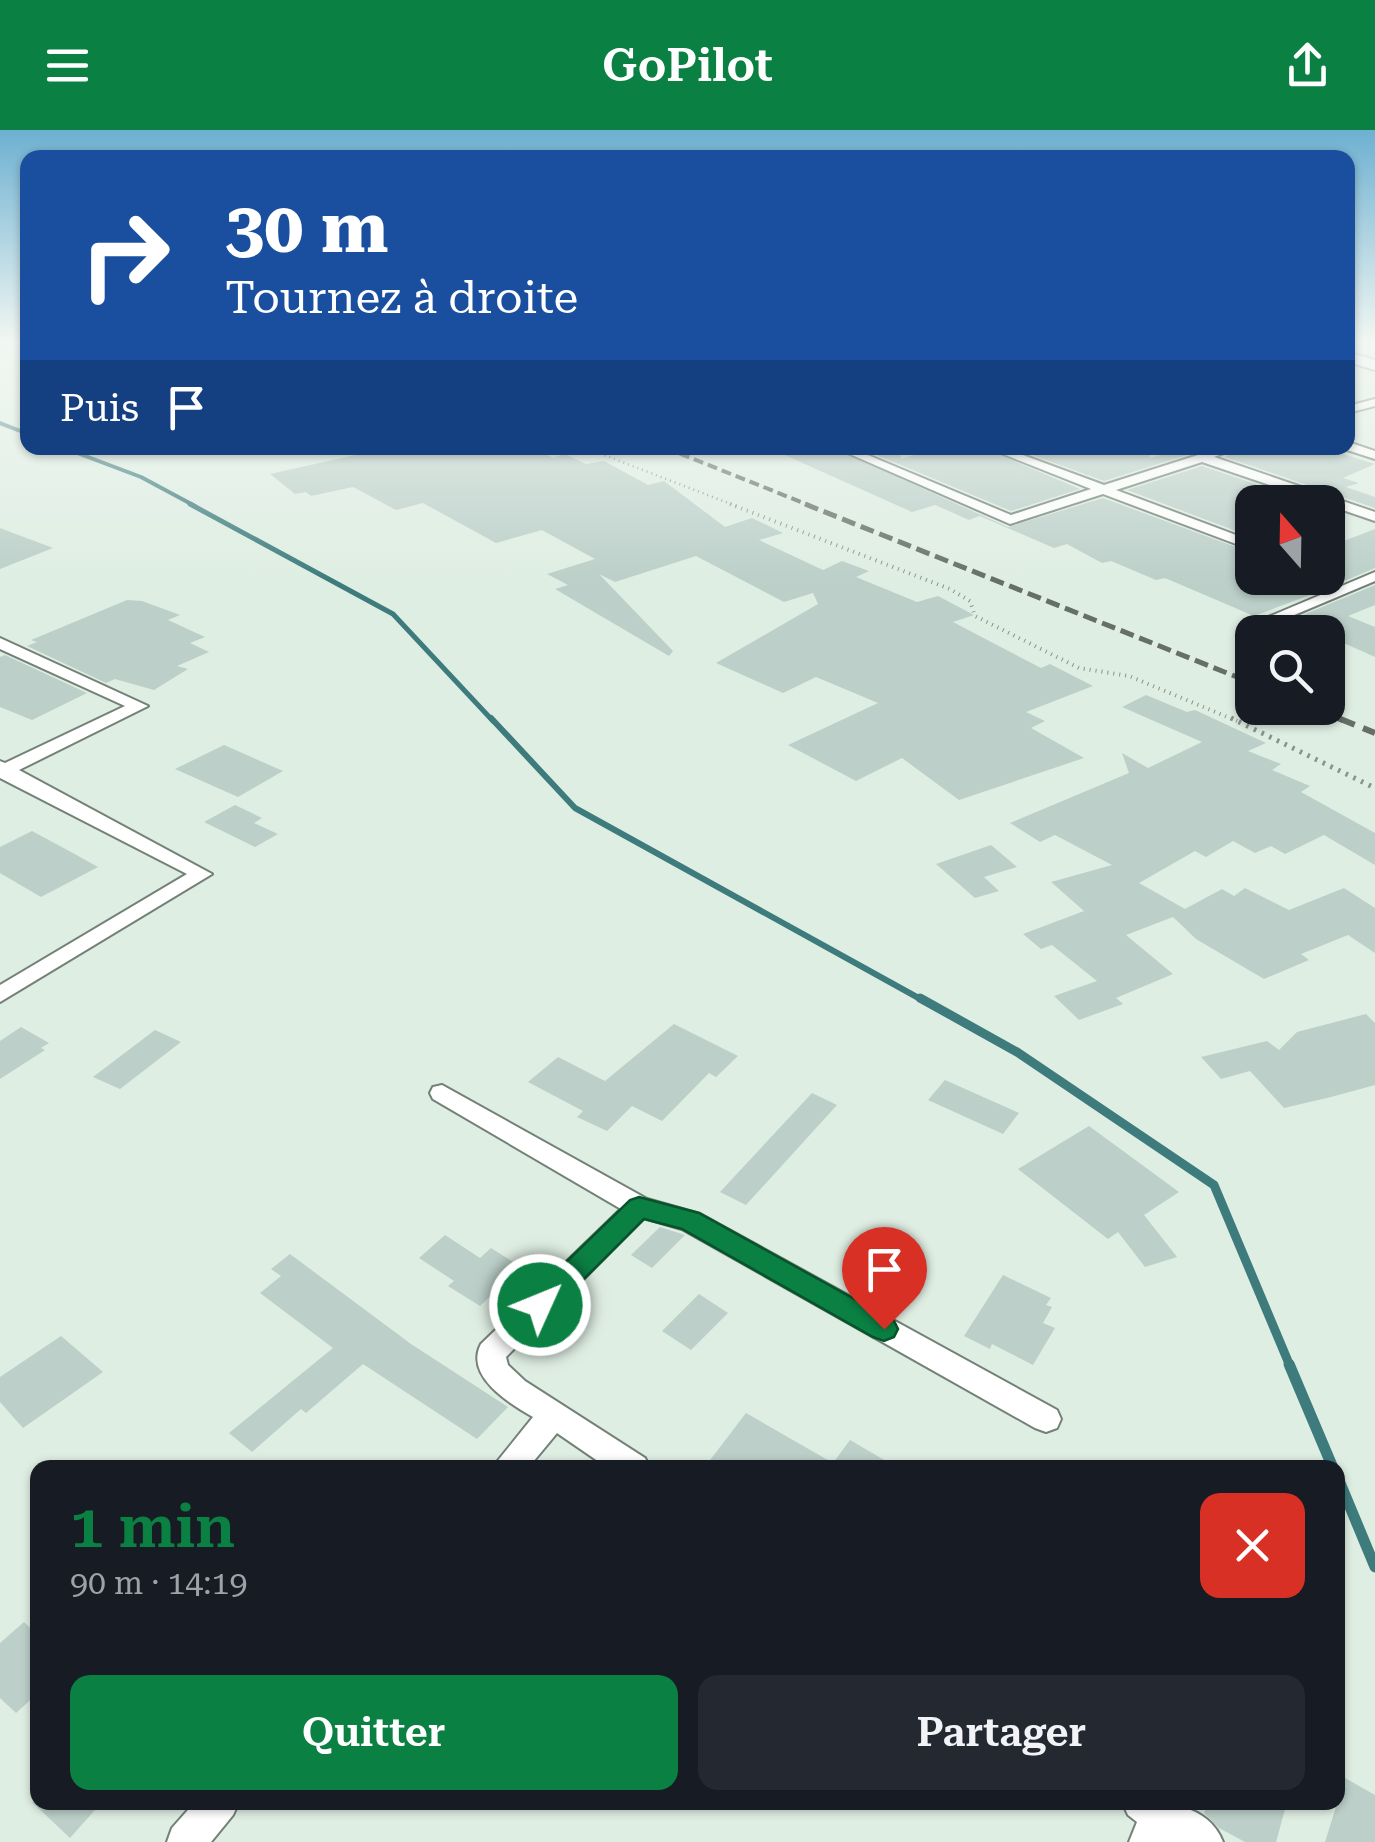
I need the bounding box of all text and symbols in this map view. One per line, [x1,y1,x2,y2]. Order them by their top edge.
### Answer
icon: menu [40,38,95,93]
icon: share [1280,38,1335,93]
text: GoPilot [602,39,773,92]
text: 30 m [225,187,389,269]
icon: right [60,190,190,320]
text: Tournez à droite [225,271,578,324]
icon: arrive [159,380,214,435]
text: Puis [60,386,139,430]
north arrow [1235,485,1345,595]
map controls [1235,485,1345,725]
button: search [1235,615,1345,725]
pin [842,1227,927,1330]
icon: arrive [857,1242,912,1297]
position arrow [488,1253,592,1357]
text: 1 min [70,1491,235,1562]
button: close [1200,1493,1305,1598]
text: 90 m · 14:19 [70,1564,247,1602]
button: Quitter [70,1675,678,1790]
button: Partager [698,1675,1305,1790]

